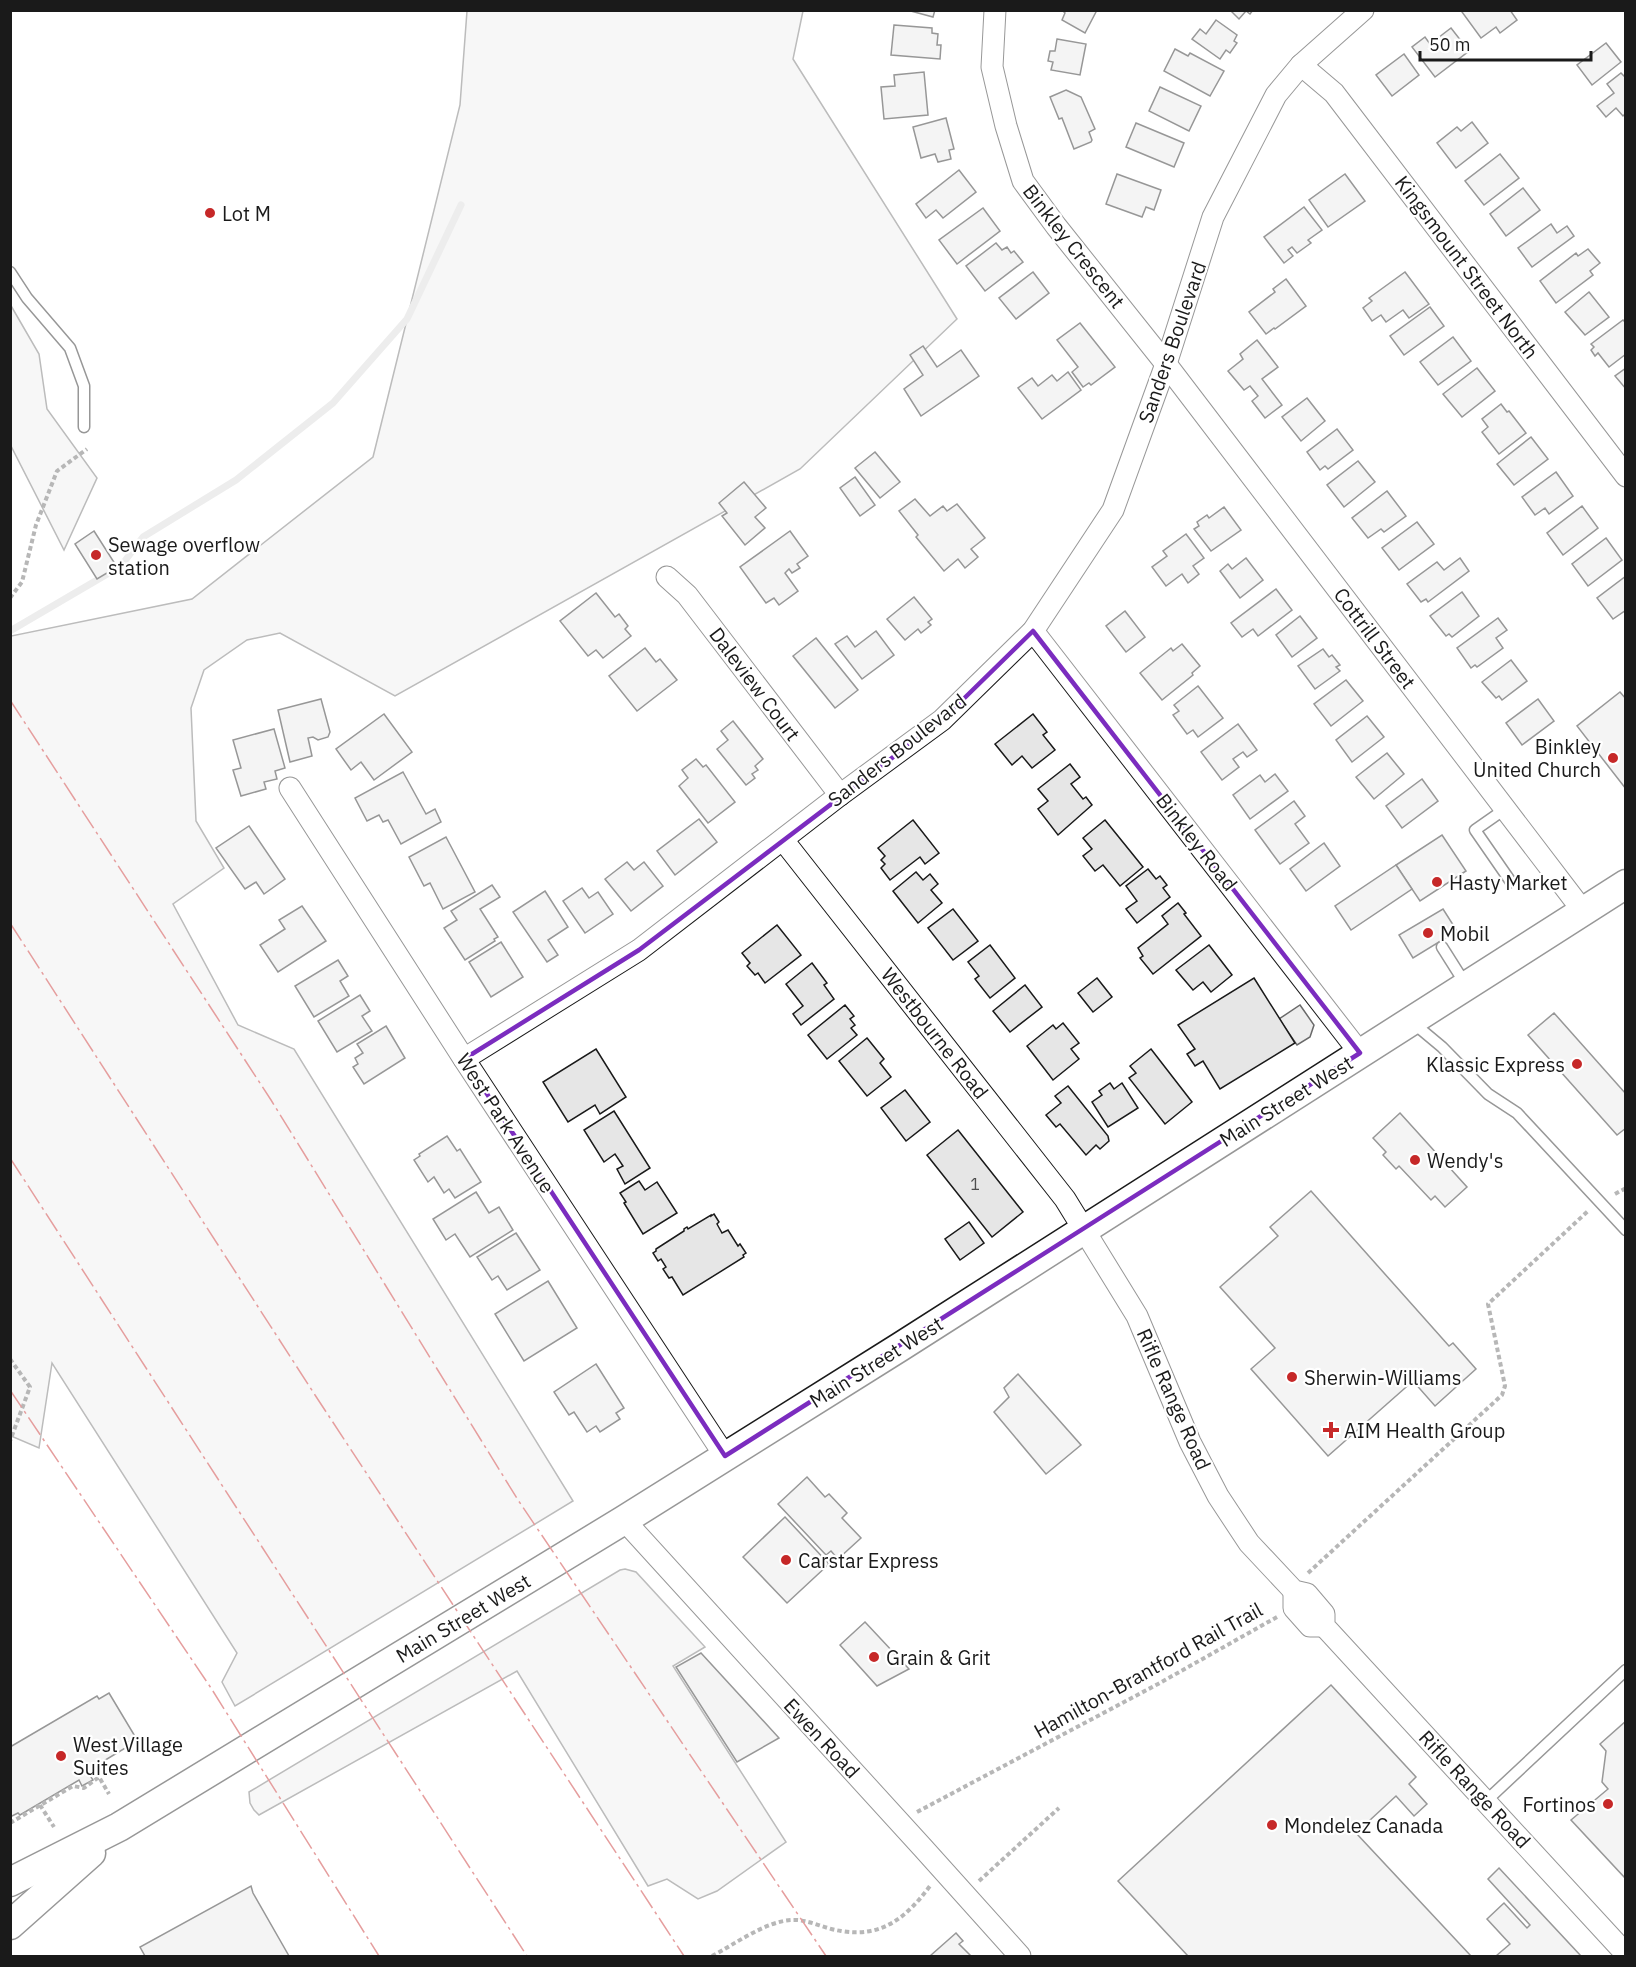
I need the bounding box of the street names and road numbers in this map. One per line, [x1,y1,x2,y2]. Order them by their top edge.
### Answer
street label: Kingsmount Street North [1389,170,1545,364]
street label: Binkley Crescent [1017,178,1131,314]
street label: Sanders Boulevard [1132,258,1212,426]
street label: Cottrill Street [1328,582,1422,694]
street label: Daleview Court [703,622,807,746]
street label: Sanders Boulevard [822,687,972,813]
street label: Binkley Road [1150,788,1244,896]
street label: Westbourne Road [875,962,995,1104]
street label: West Park Avenue [451,1048,561,1198]
street label: Main Street West [1214,1049,1358,1153]
street label: Main Street West [804,1310,948,1414]
street label: Rifle Range Road [1131,1324,1217,1474]
street label: Main Street West [391,1567,535,1669]
street label: Hamilton-Brantford Rail Trail [1029,1596,1267,1744]
street label: Ewen Road [778,1692,866,1784]
street label: Rifle Range Road [1413,1724,1537,1854]

